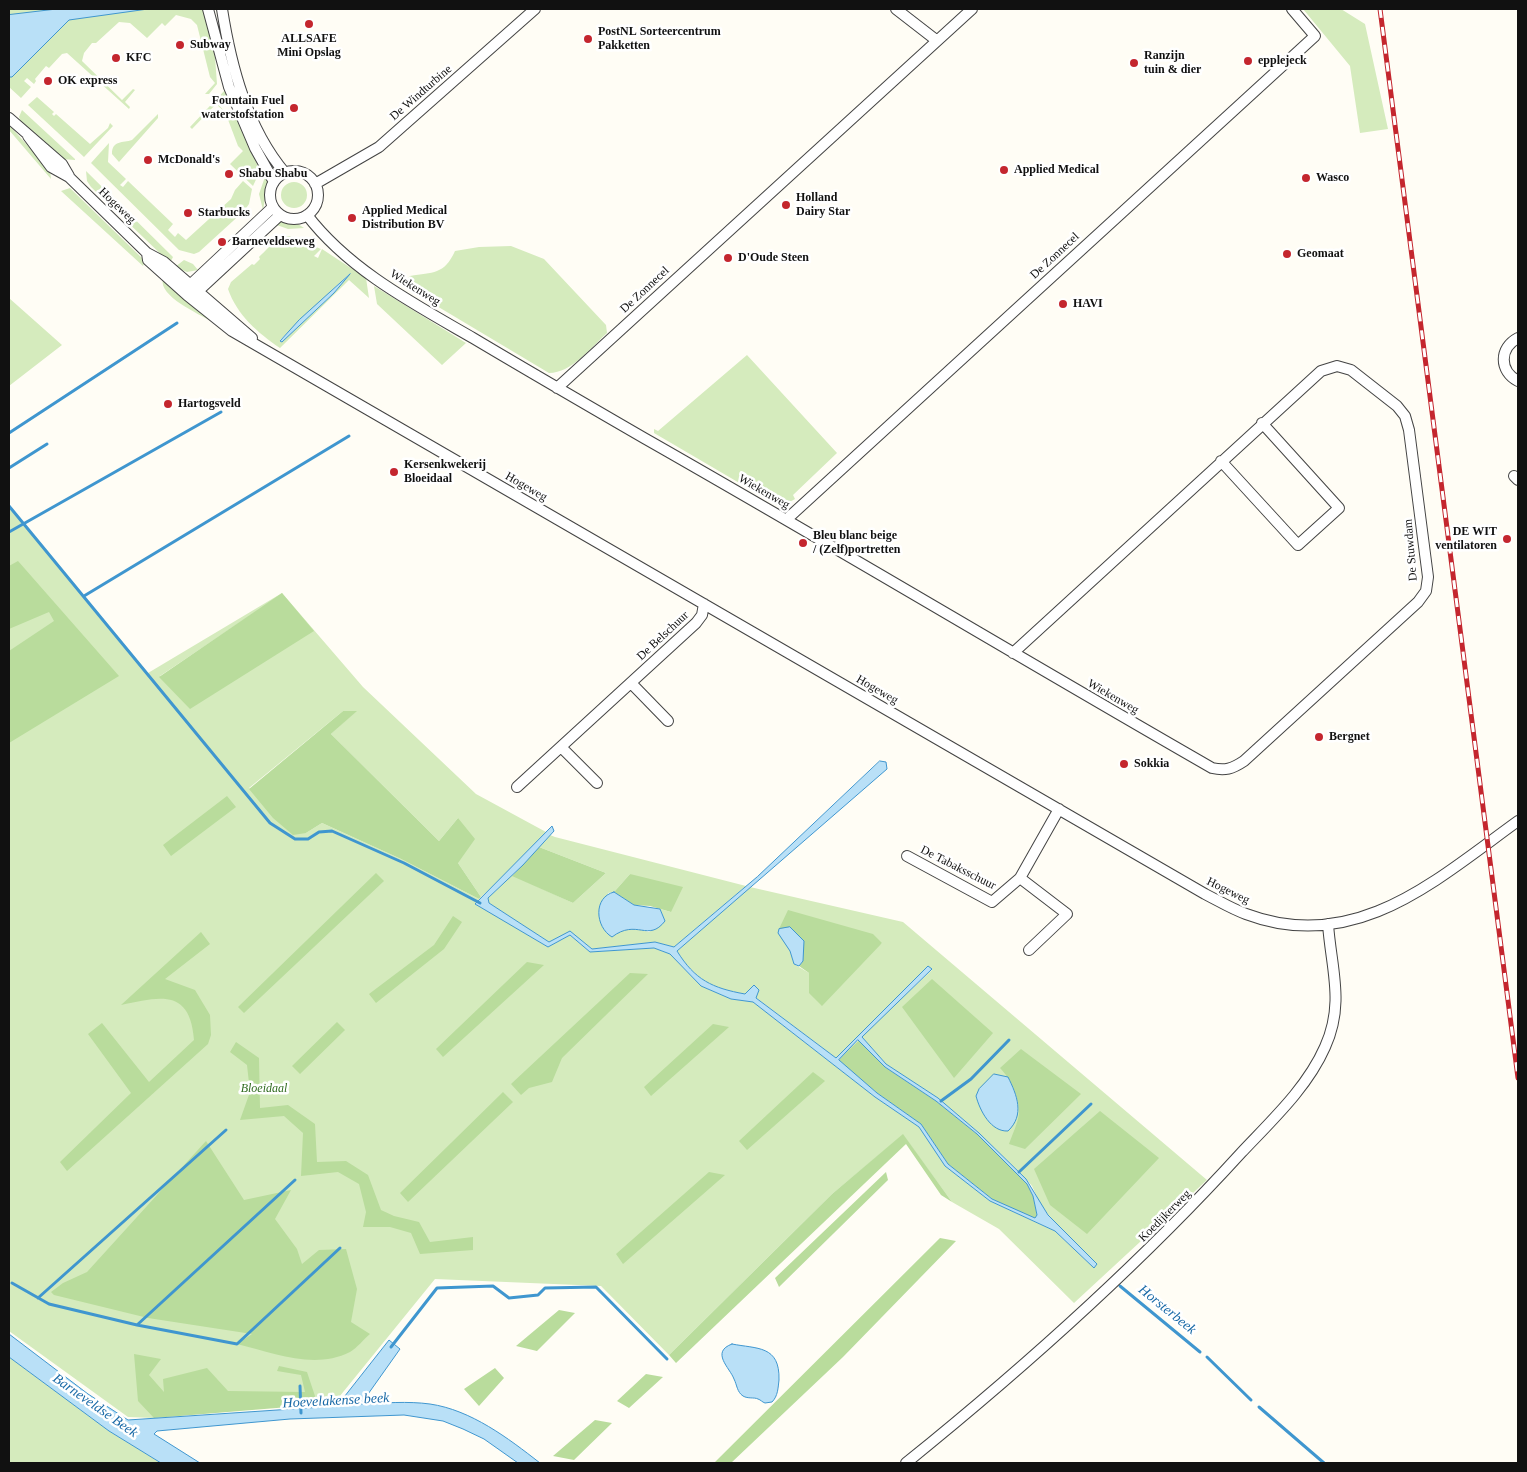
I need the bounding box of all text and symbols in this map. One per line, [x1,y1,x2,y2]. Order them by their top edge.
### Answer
marker: ALLSAFE Mini Opslag [303,18,315,30]
place label: PostNL Sorteercentrum Pakketten [598,25,721,53]
place label: ALLSAFE Mini Opslag [277,32,341,60]
marker: PostNL Sorteercentrum Pakketten [582,33,594,45]
place label: Subway [190,38,231,52]
marker: Subway [174,39,186,51]
place label: Ranzijn tuin & dier [1144,49,1201,77]
place label: KFC [126,51,151,65]
marker: KFC [110,52,122,64]
place label: epplejeck [1258,54,1307,68]
marker: epplejeck [1242,55,1254,67]
marker: Ranzijn tuin & dier [1128,57,1140,69]
street label: De Windturbine [387,62,455,124]
place label: OK express [58,74,117,88]
marker: OK express [42,75,54,87]
place label: Fountain Fuel waterstofstation [201,94,284,122]
marker: Fountain Fuel waterstofstation [288,102,300,114]
place label: McDonald's [158,153,220,167]
marker: McDonald's [142,154,154,166]
place label: Applied Medical [1014,163,1099,177]
marker: Applied Medical [998,164,1010,176]
place label: Shabu Shabu [239,167,307,181]
marker: Shabu Shabu [223,168,235,180]
place label: Wasco [1316,171,1349,185]
marker: Wasco [1300,172,1312,184]
street label: Hogeweg [95,185,139,227]
place label: Holland Dairy Star [796,191,850,219]
marker: Holland Dairy Star [780,199,792,211]
place label: Applied Medical Distribution BV [362,204,447,232]
place label: Starbucks [198,206,250,220]
marker: Starbucks [182,207,194,219]
marker: Applied Medical Distribution BV [346,212,358,224]
street label: De Zonnecel [1028,230,1082,282]
place label: Barneveldseweg [232,235,315,249]
marker: Barneveldseweg [216,236,228,248]
place label: Geomaat [1297,247,1344,261]
marker: Geomaat [1281,248,1293,260]
place label: D'Oude Steen [738,251,809,265]
marker: D'Oude Steen [722,252,734,264]
street label: De Zonnecel [618,264,672,316]
street label: Wiekenweg [387,267,443,309]
place label: HAVI [1073,297,1103,311]
marker: HAVI [1057,298,1069,310]
place label: Hartogsveld [178,397,241,411]
marker: Hartogsveld [162,398,174,410]
place label: Kersenkwekerij Bloeidaal [404,458,486,486]
marker: Kersenkwekerij Bloeidaal [388,466,400,478]
street label: Hogeweg [502,469,550,505]
street label: Wiekenweg [736,472,792,512]
street label: De Stuwdam [1401,518,1421,582]
place label: DE WIT ventilatoren [1435,525,1497,553]
place label: Bleu blanc beige / (Zelf)portretten [813,529,900,557]
marker: DE WIT ventilatoren [1501,533,1513,545]
marker: Bleu blanc beige / (Zelf)portretten [797,537,809,549]
street label: De Belschuur [634,608,692,664]
street label: Hogeweg [853,672,901,708]
street label: Wiekenweg [1085,677,1141,717]
place label: Bergnet [1329,730,1370,744]
marker: Bergnet [1313,731,1325,743]
place label: Sokkia [1134,757,1169,771]
marker: Sokkia [1118,758,1130,770]
street label: De Tabaksschuur [918,843,998,893]
street label: Hogeweg [1204,874,1252,908]
park label: Bloeidaal [241,1082,287,1096]
street label: Koedijkerweg [1136,1187,1194,1245]
water label: Horsterbeek [1135,1282,1199,1338]
water label: Barneveldse Beek [49,1370,141,1442]
water label: Hoevelakense beek [282,1390,390,1412]

